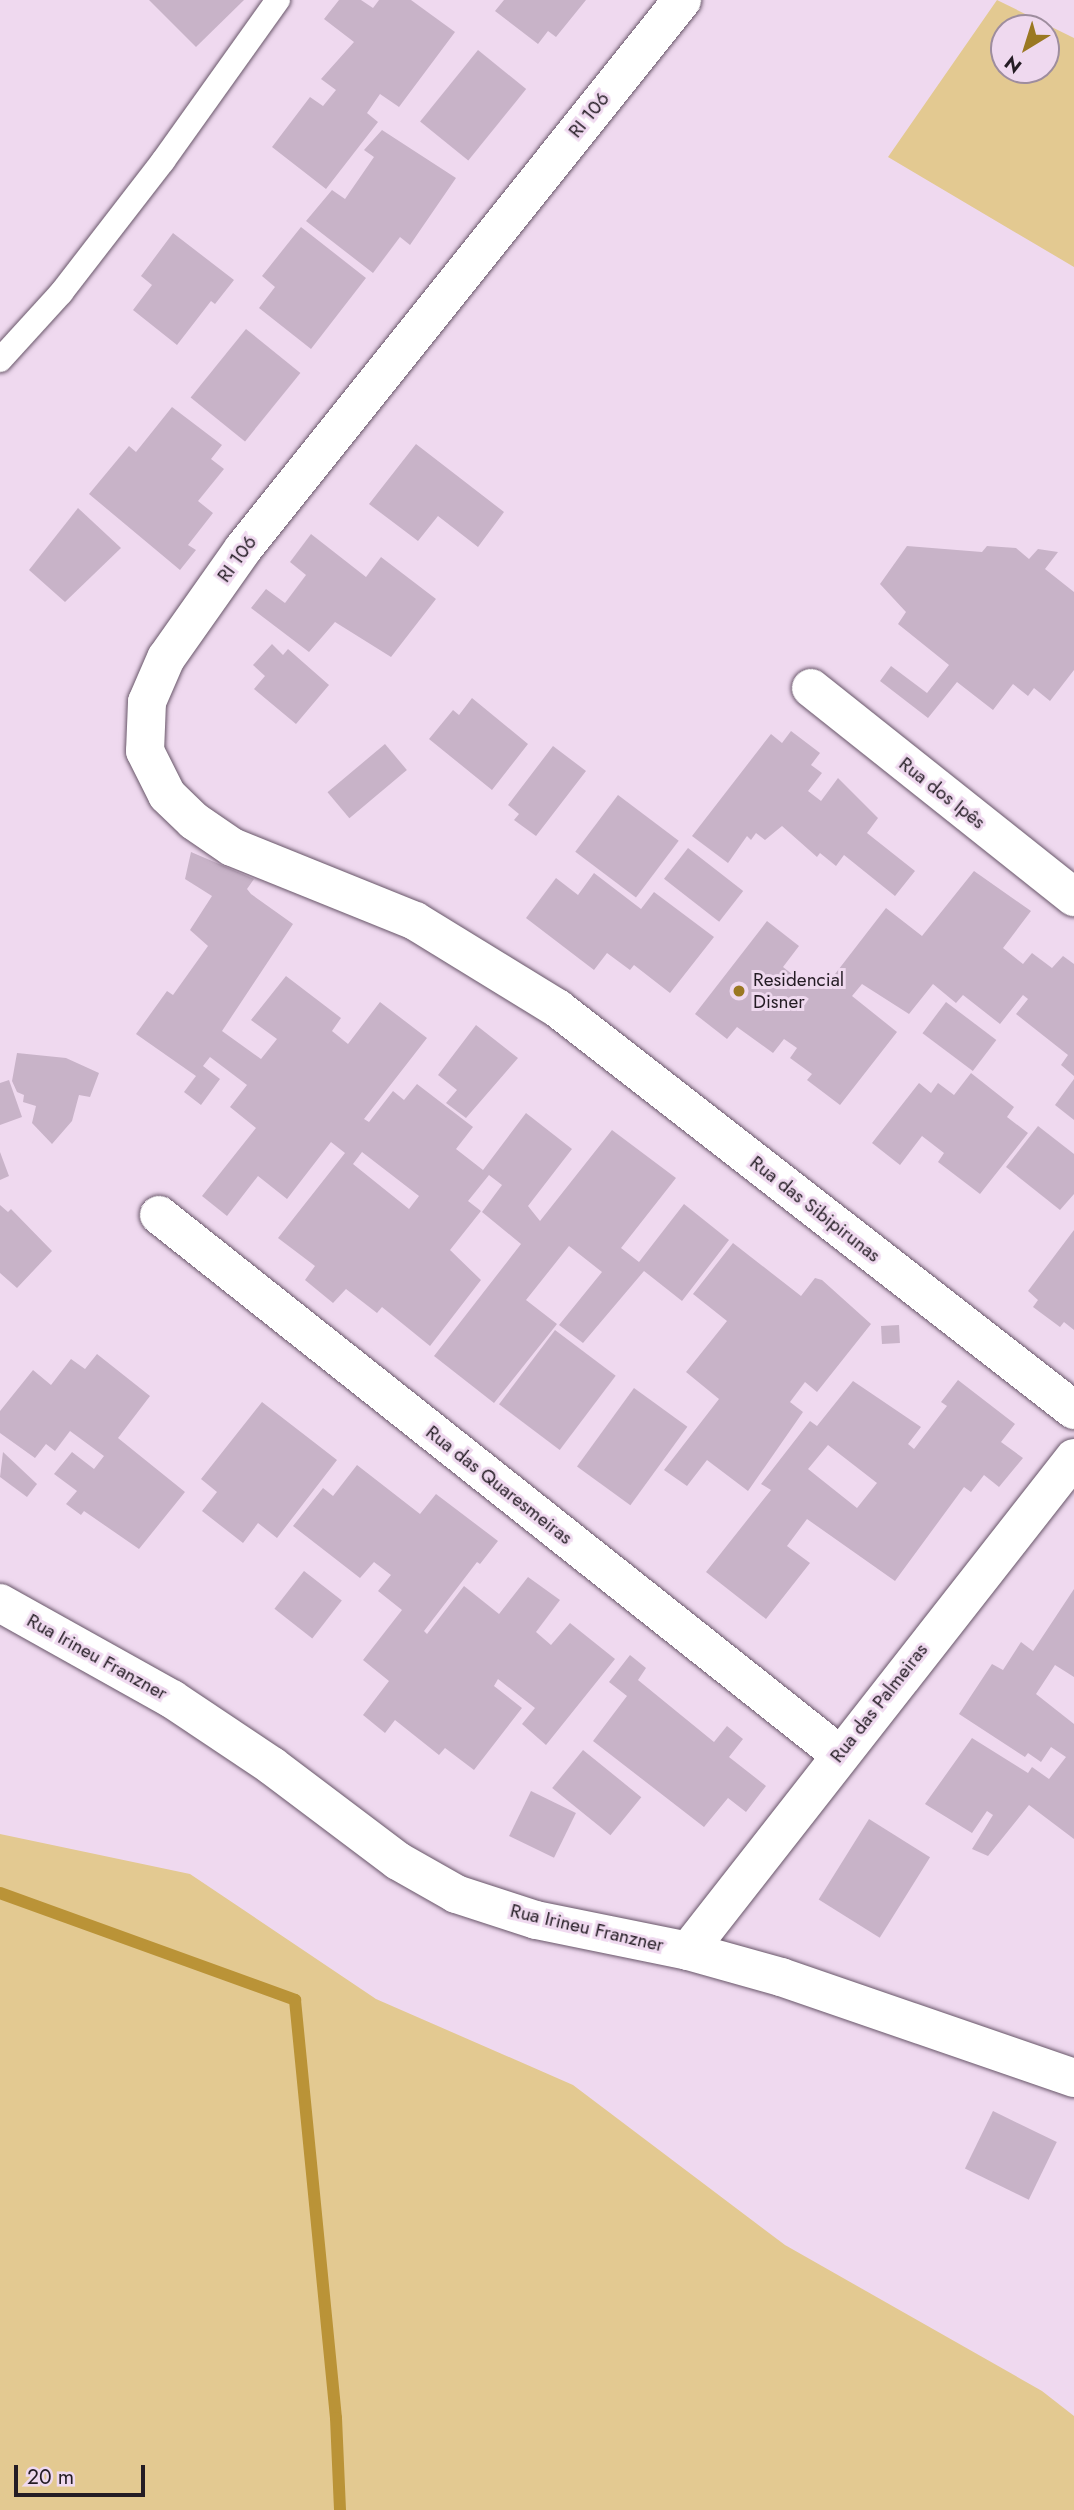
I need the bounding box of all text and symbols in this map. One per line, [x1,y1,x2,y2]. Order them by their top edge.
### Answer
north arrow [990,14,1060,84]
text: N [999,49,1027,80]
street label: RI 106 [564,88,614,142]
street label: RI 106 [213,531,261,587]
street label: Rua dos Ipês [894,752,990,834]
place label: Residencial Disner [753,969,844,1013]
marker: Residencial Disner [731,983,747,999]
street label: Rua das Sibipirunas [745,1151,885,1267]
street label: Rua das Quaresmeiras [421,1421,577,1549]
street label: Rua Irineu Franzner [23,1609,171,1705]
street label: Rua das Palmeiras [825,1639,933,1767]
street label: Rua Irineu Franzner [508,1899,666,1957]
scale bar [18,2450,149,2494]
text: 20 m [27,2462,74,2492]

